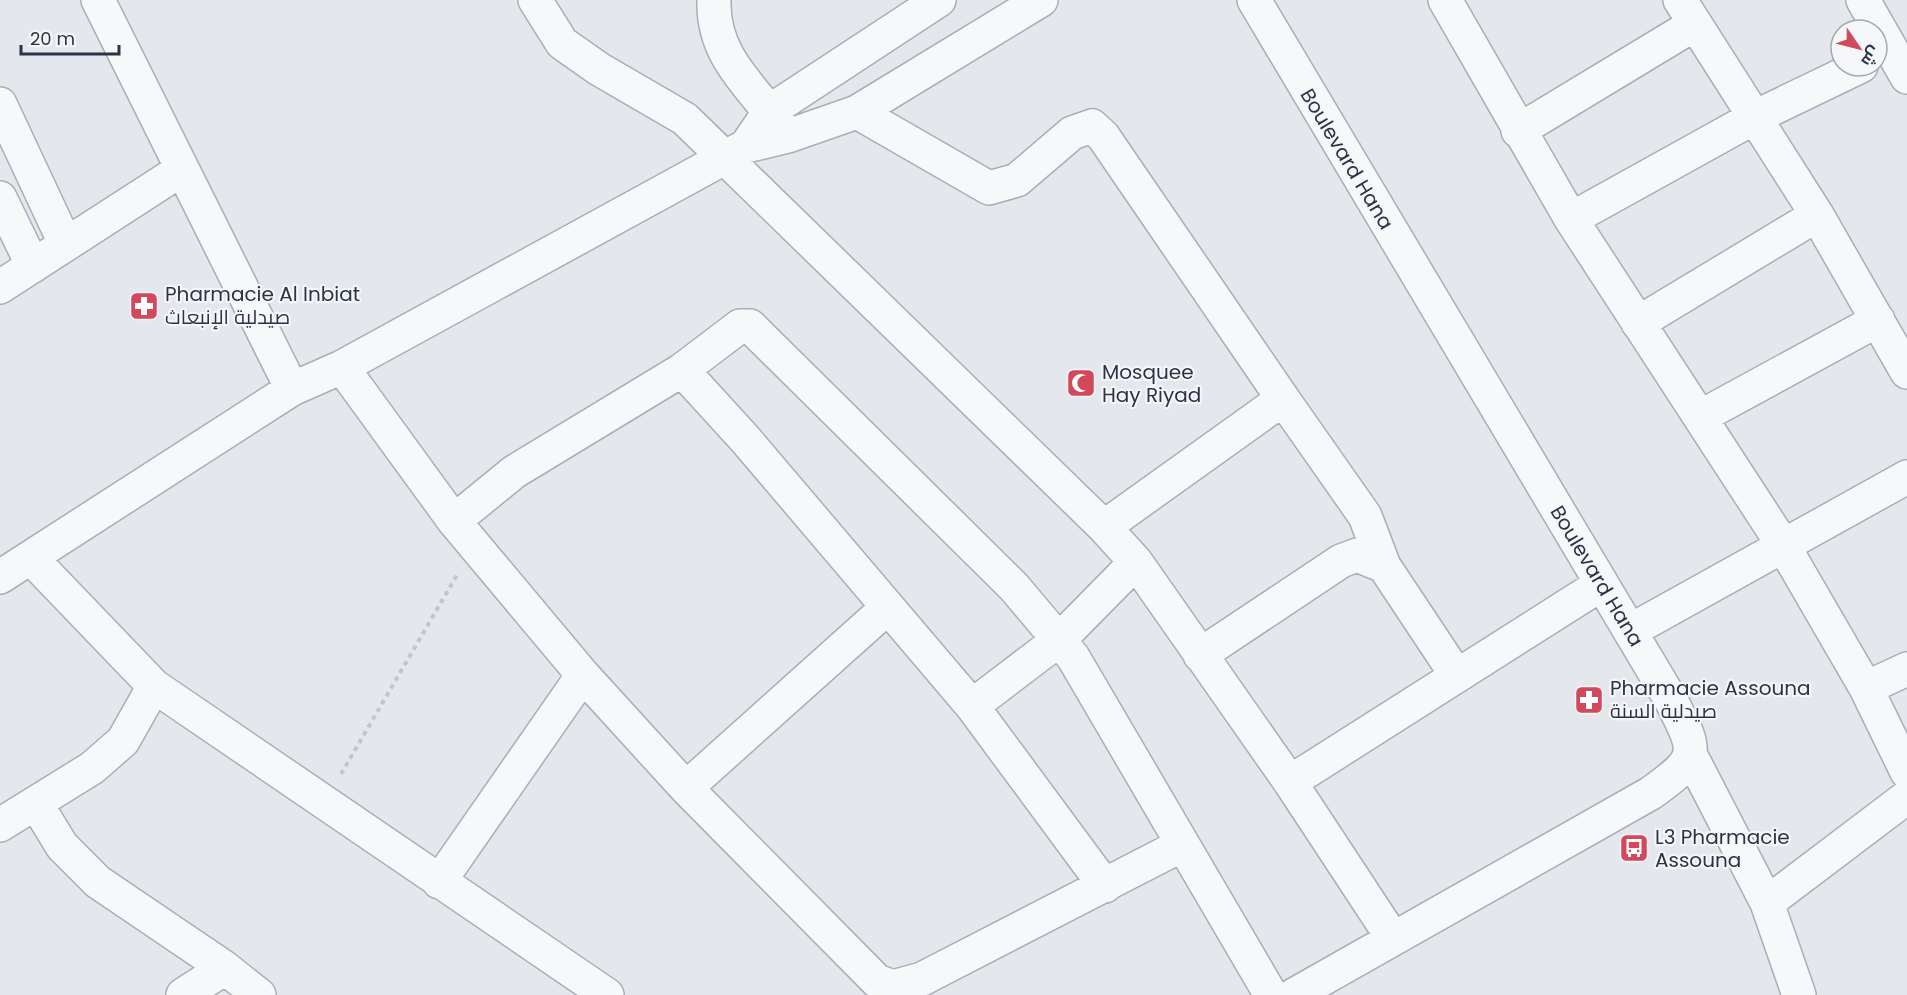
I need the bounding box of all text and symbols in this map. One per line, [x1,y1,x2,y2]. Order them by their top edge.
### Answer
scale bar [21,18,118,56]
north arrow [1829,18,1889,78]
text: 20 m [30,26,75,51]
text: ش [1856,41,1886,71]
street label: Boulevard Hana [1294,83,1400,235]
place label: Pharmacie Al Inbiat صيدلية الإنبعاث [165,280,360,331]
pharmacy icon: Pharmacie Al Inbiat صيدلية الإنبعاث [128,290,160,322]
place label: Mosquee Hay Riyad [1102,358,1201,409]
mosque icon: Mosquee Hay Riyad [1065,367,1097,399]
street label: Boulevard Hana [1544,500,1650,652]
place label: Pharmacie Assouna صيدلية السنة [1610,674,1811,725]
pharmacy icon: Pharmacie Assouna صيدلية السنة [1573,684,1605,716]
place label: L3 Pharmacie Assouna [1655,823,1790,874]
bus stop icon: L3 Pharmacie Assouna [1618,832,1650,864]

